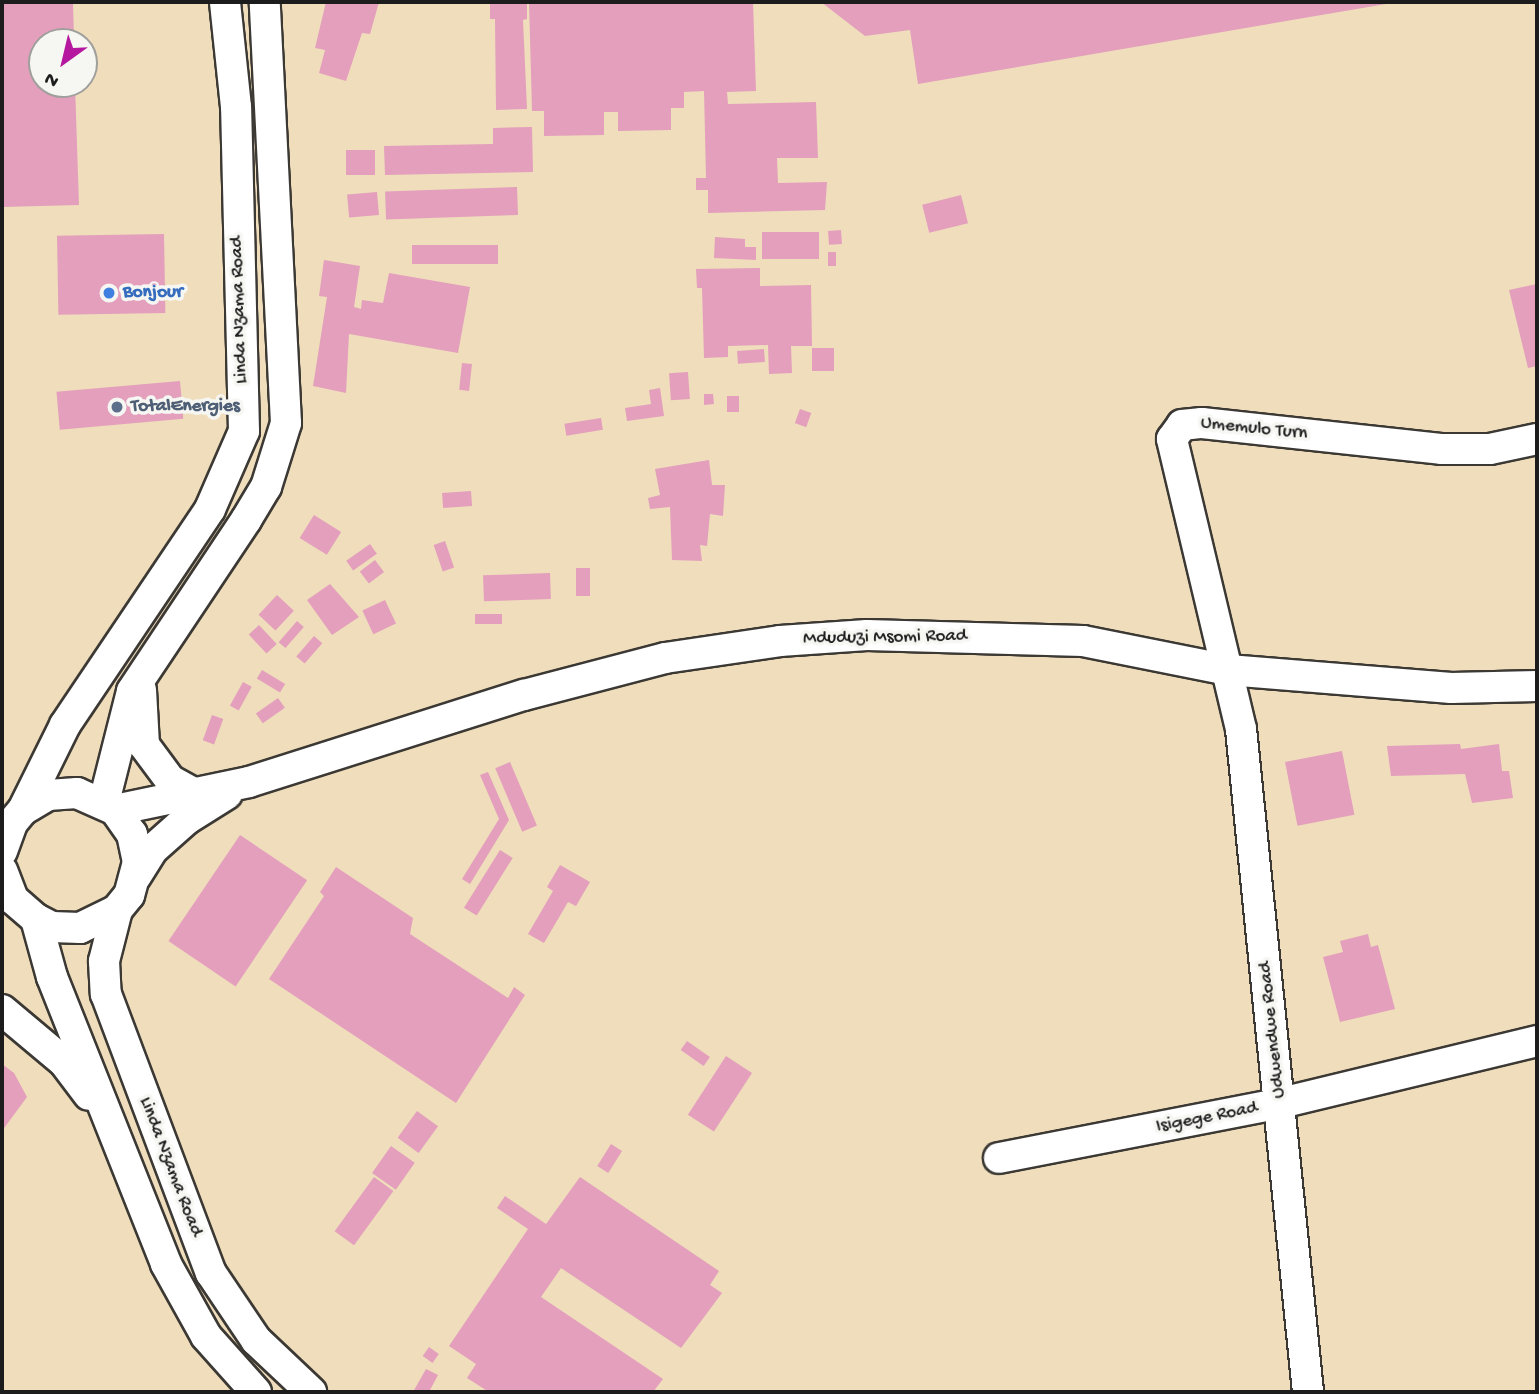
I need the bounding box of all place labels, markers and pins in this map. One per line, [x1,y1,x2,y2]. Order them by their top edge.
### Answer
place label: Bonjour [123,282,183,304]
marker: Bonjour [101,285,117,301]
place label: TotalEnergies [131,396,240,418]
marker: TotalEnergies [109,399,125,415]

